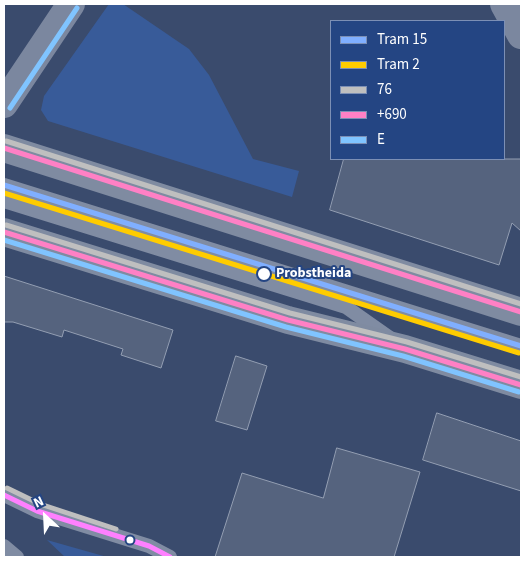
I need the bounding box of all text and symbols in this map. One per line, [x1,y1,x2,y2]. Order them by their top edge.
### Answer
legend [330,20,505,160]
text: Tram 15 [377,29,427,50]
text: Tram 2 [377,54,420,75]
text: 76 [377,79,392,100]
text: +690 [377,104,407,125]
text: E [377,129,385,150]
marker: Probstheida [256,266,272,282]
place label: Probstheida [276,266,351,282]
north arrow [20,491,70,541]
text: N [30,491,47,513]
unlabelled marker [125,535,135,545]

